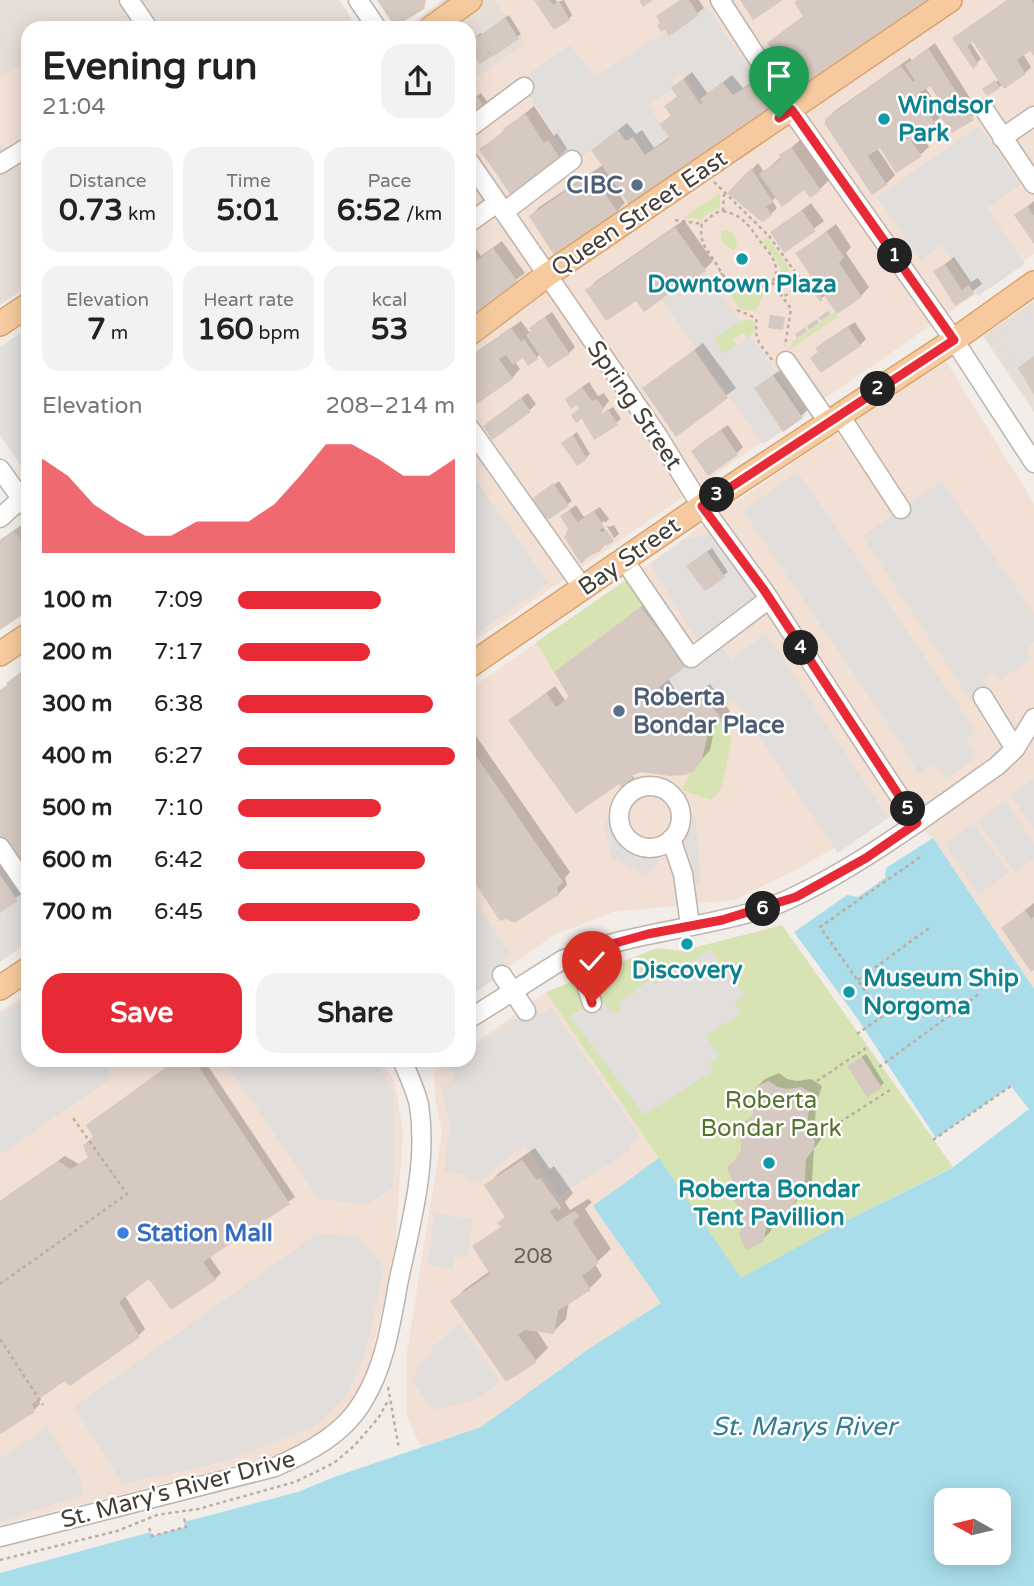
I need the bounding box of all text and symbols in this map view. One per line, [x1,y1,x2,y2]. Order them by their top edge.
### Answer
text: Evening run [42,44,257,90]
button: share [381,44,455,118]
pin [749,46,809,118]
icon: arrive [760,57,798,95]
place label: Windsor Park [898,91,994,148]
text: 21:04 [42,93,106,121]
marker: Windsor Park [876,111,892,127]
street label: Queen Street East [546,144,733,283]
text: Distance [68,170,147,192]
text: Time [226,170,271,192]
text: Pace [368,170,411,192]
place label: CIBC [566,171,623,200]
marker: CIBC [629,177,645,193]
text: 0.73 [59,192,123,229]
text: 5:01 [216,192,281,229]
text: 6:52 [337,192,401,229]
text: km [123,203,156,225]
text: /km [401,203,442,225]
pin: 1 [878,238,912,274]
text: 1 [889,244,900,266]
marker: Downtown Plaza [734,251,750,267]
place label: Downtown Plaza [647,270,837,299]
text: Elevation [66,289,149,311]
text: Heart rate [203,289,294,311]
text: kcal [372,289,407,311]
text: 7 [87,311,106,348]
text: 160 [197,311,254,348]
text: 53 [371,311,408,348]
text: m [106,322,128,344]
text: bpm [254,322,300,344]
street label: Spring Street [581,335,688,475]
pin: 2 [860,372,896,406]
text: 2 [872,377,883,399]
text: Elevation [42,392,143,420]
text: 208–214 m [326,392,455,420]
pin: 3 [700,477,734,512]
text: 3 [711,483,722,505]
street label: Bay Street [573,511,686,602]
text: 100 m [42,586,112,614]
text: 7:09 [154,586,203,614]
pin: 4 [784,630,818,666]
text: 4 [795,636,806,658]
text: 200 m [42,638,112,666]
text: 7:17 [154,638,203,666]
place label: Roberta Bondar Place [633,683,785,740]
text: 300 m [42,690,112,718]
text: 6:38 [154,690,203,718]
marker: Roberta Bondar Place [611,703,627,719]
text: 400 m [42,742,112,770]
text: 6:27 [154,742,203,770]
pin: 5 [890,792,926,826]
text: 500 m [42,794,112,822]
text: 7:10 [154,794,203,822]
text: 5 [902,797,913,819]
text: 600 m [42,846,112,874]
text: 6:42 [154,846,203,874]
pin: 6 [746,892,780,926]
text: 6 [757,897,768,919]
text: 700 m [42,898,112,926]
text: 6:45 [154,898,203,926]
pin [562,931,622,1003]
marker: Discovery [679,936,695,952]
icon: check [573,942,611,980]
place label: Discovery [632,956,742,985]
place label: Museum Ship Norgoma [863,964,1019,1021]
button: Save [42,973,242,1053]
button: Share [256,973,455,1053]
marker: Museum Ship Norgoma [841,984,857,1000]
park label: Roberta Bondar Park [700,1086,842,1143]
marker: Roberta Bondar Tent Pavillion [761,1155,777,1171]
place label: Roberta Bondar Tent Pavillion [678,1175,861,1232]
place label: Station Mall [137,1219,273,1248]
marker: Station Mall [115,1225,131,1241]
house number: 208 [513,1244,553,1269]
water label: St. Marys River [711,1411,900,1442]
street label: St. Mary's River Drive [58,1444,299,1535]
north arrow [934,1488,1012,1564]
map controls [934,1488,1011,1565]

